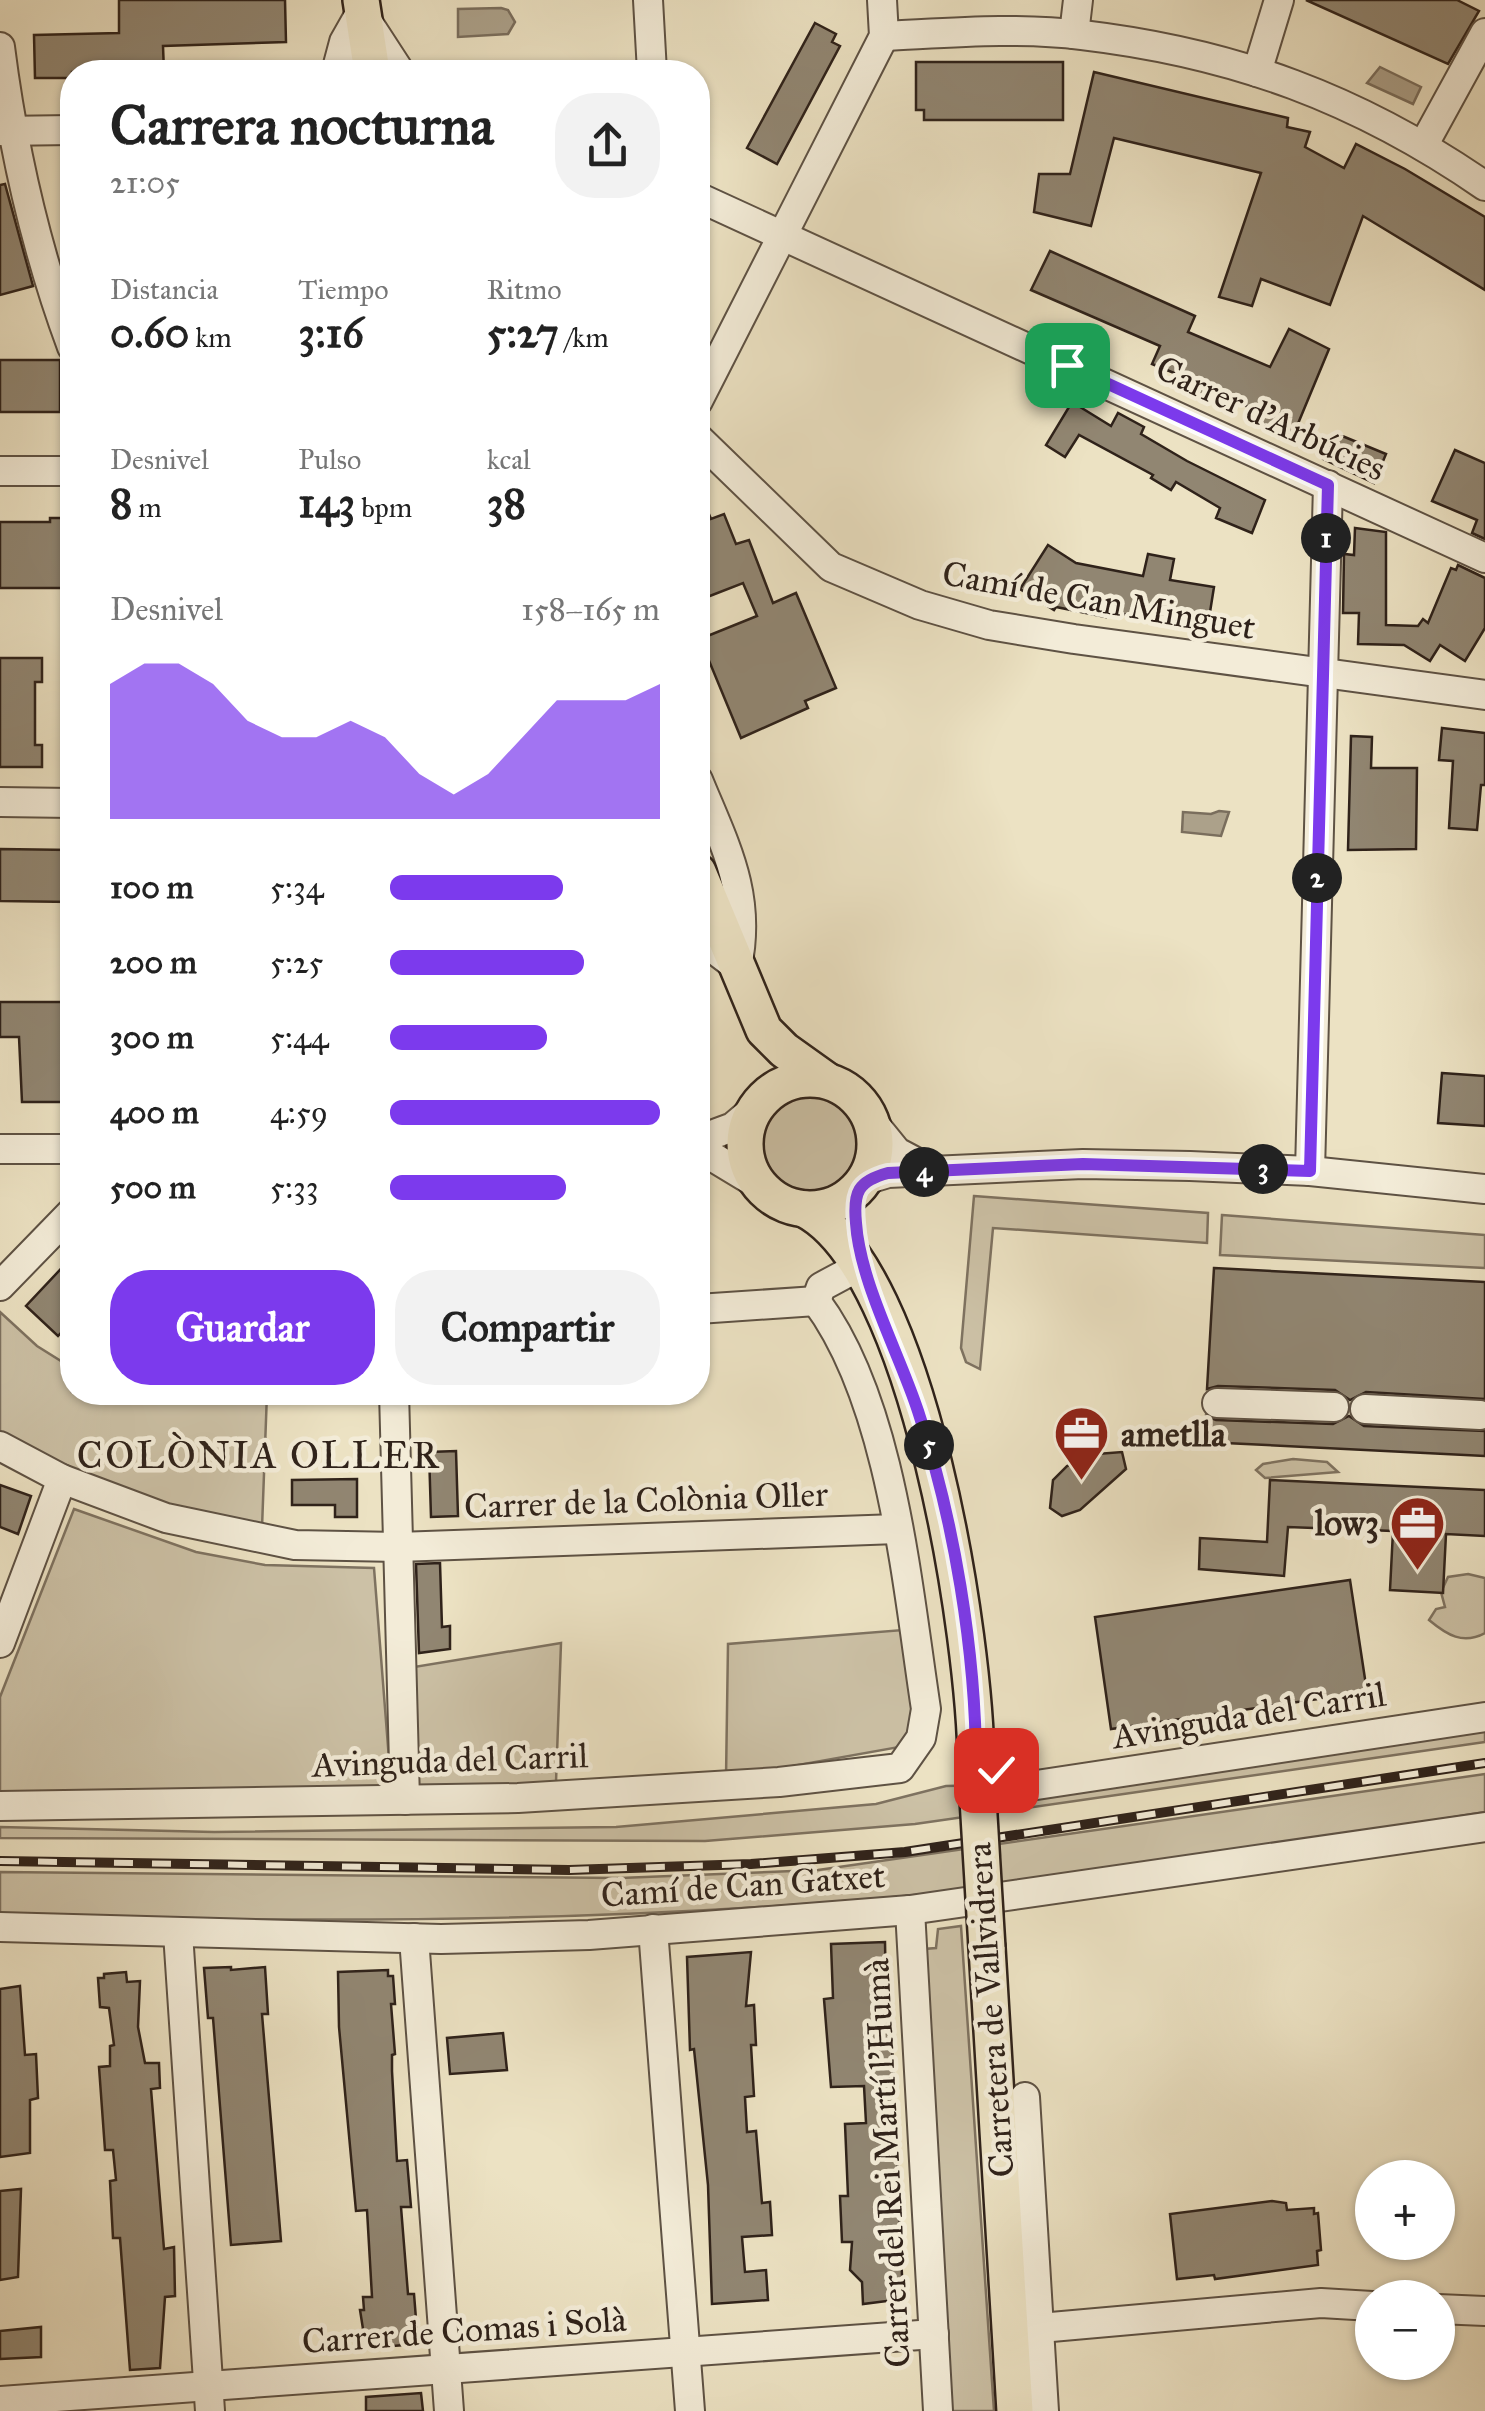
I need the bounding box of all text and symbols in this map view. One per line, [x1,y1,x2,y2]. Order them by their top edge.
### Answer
text: Carrera nocturna [110,92,494,159]
button: share [555,93,660,198]
text: 21:05 [110,163,180,202]
text: Distancia [110,272,218,307]
text: Tiempo [298,272,389,307]
text: Ritmo [487,272,562,307]
text: 0.60 [110,307,189,359]
text: 3:16 [298,307,364,359]
text: 5:27 [487,307,559,359]
text: km [189,320,232,355]
text: /km [559,320,609,355]
pin [1025,323,1110,408]
icon: arrive [1040,338,1095,393]
street label: Carrer d'Arbúcies [1149,346,1392,490]
text: Desnivel [110,442,209,477]
text: Pulso [298,442,361,477]
text: kcal [487,442,531,477]
text: 8 [110,477,132,529]
text: 143 [298,477,355,529]
text: 38 [487,477,526,529]
text: m [132,490,162,525]
text: bpm [355,490,412,525]
pin: 1 [1301,513,1351,563]
text: 1 [1320,520,1332,555]
street label: Camí de Can Minguet [939,552,1259,649]
text: Desnivel [110,590,223,629]
text: 158–165 m [521,590,660,629]
pin: 2 [1292,853,1342,903]
text: 2 [1310,860,1324,895]
text: 100 m [110,868,194,907]
text: 5:34 [270,868,324,907]
text: 200 m [110,943,197,982]
text: 5:25 [270,943,323,982]
text: 300 m [110,1018,194,1057]
text: 5:44 [270,1018,329,1057]
text: 400 m [110,1093,199,1132]
text: 4:59 [270,1093,328,1132]
pin: 3 [1238,1144,1288,1194]
pin: 4 [899,1147,949,1197]
text: 3 [1257,1151,1269,1186]
text: 4 [916,1154,932,1189]
text: 500 m [110,1168,196,1207]
text: 5:33 [270,1168,319,1207]
button: Guardar [110,1270,375,1385]
button: Compartir [395,1270,660,1385]
office icon: ametlla [1052,1404,1112,1483]
place label: ametlla [1121,1413,1227,1456]
pin: 5 [904,1420,954,1470]
text: 5 [922,1427,936,1462]
district label: COLÒNIA OLLER [77,1431,441,1478]
street label: Carrer de la Colònia Oller [463,1473,830,1528]
office icon: low3 [1388,1493,1448,1572]
place label: low3 [1314,1502,1379,1545]
street label: Avinguda del Carril [1107,1673,1389,1759]
pin [954,1728,1039,1813]
street label: Avinguda del Carril [309,1734,589,1787]
icon: check [969,1743,1024,1798]
street label: Carretera de Vallvidrera [957,1841,1024,2179]
street label: Camí de Can Gatxet [599,1854,887,1917]
street label: Carrer del Rei Martí l'Humà [855,1957,920,2369]
map controls [1355,2160,1455,2380]
button: + [1355,2160,1455,2260]
button: − [1355,2280,1455,2380]
street label: Carrer de Comas i Solà [300,2298,628,2363]

